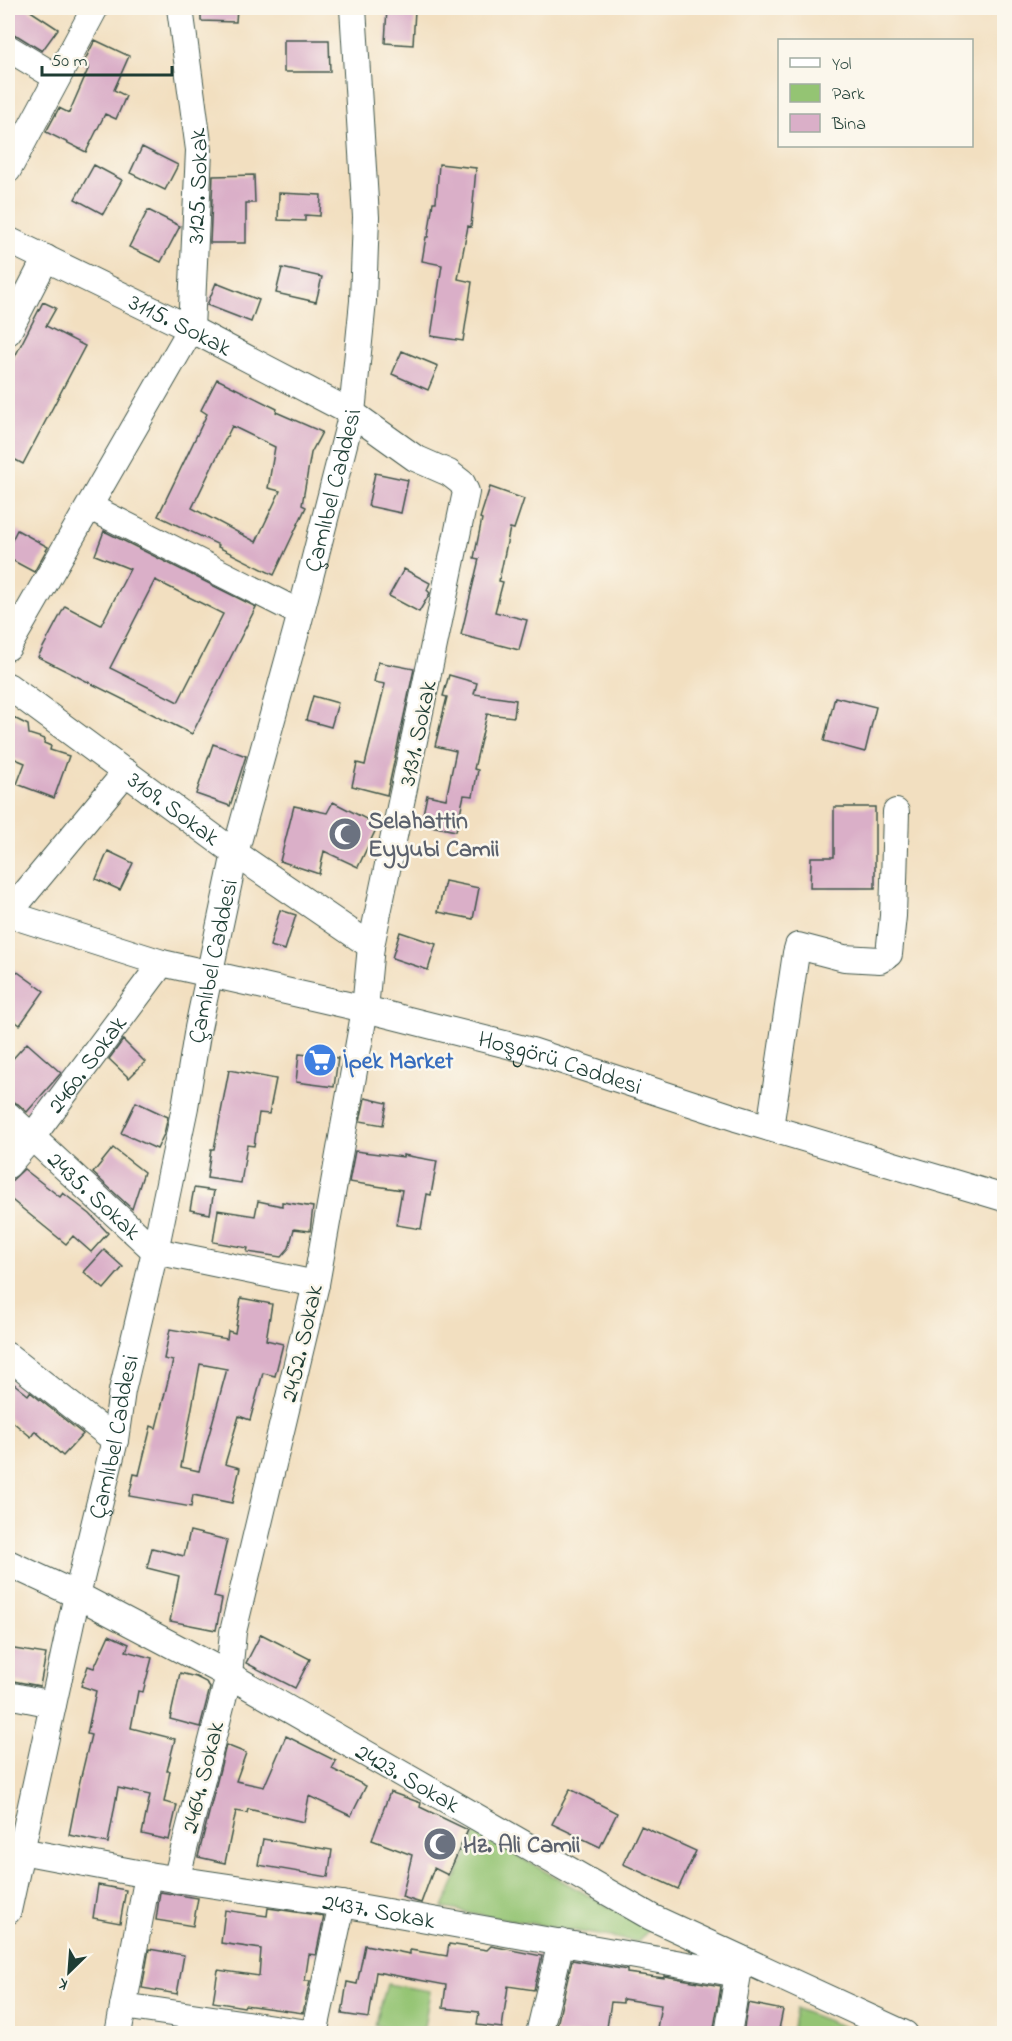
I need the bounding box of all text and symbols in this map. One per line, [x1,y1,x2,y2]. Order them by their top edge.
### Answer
scale bar [42,39,172,77]
legend [778,39,973,147]
text: 50 m [51,49,88,75]
text: Yol [832,52,852,78]
text: Park [832,82,865,108]
text: Bina [831,112,866,138]
street label: 3125. Sokak [180,125,219,245]
street label: 3115. Sokak [122,286,237,367]
street label: Çamlıbel Caddesi [297,408,372,576]
street label: 3131. Sokak [391,677,448,790]
street label: 3109. Sokak [119,764,226,856]
place label: Selahattin Eyyubi Camii [368,805,499,869]
mosque icon: Selahattin Eyyubi Camii [327,816,363,852]
street label: Çamlıbel Caddesi [181,876,249,1046]
street label: 2460. Sokak [40,1009,137,1122]
street label: Hoşgörü Caddesi [474,1023,646,1106]
supermarket icon: İpek Market [302,1042,338,1078]
place label: İpek Market [343,1045,454,1080]
street label: 2435. Sokak [38,1144,148,1250]
street label: 2452. Sokak [273,1281,334,1406]
street label: Çamlıbel Caddesi [81,1352,150,1523]
street label: 2464. Sokak [174,1717,235,1837]
street label: 2423. Sokak [348,1736,466,1824]
mosque icon: Hz. Ali Camii [422,1826,458,1862]
place label: Hz. Ali Camii [463,1829,580,1864]
street label: 2437. Sokak [320,1886,438,1940]
north arrow [39,1942,99,2002]
text: K [54,1971,72,1996]

